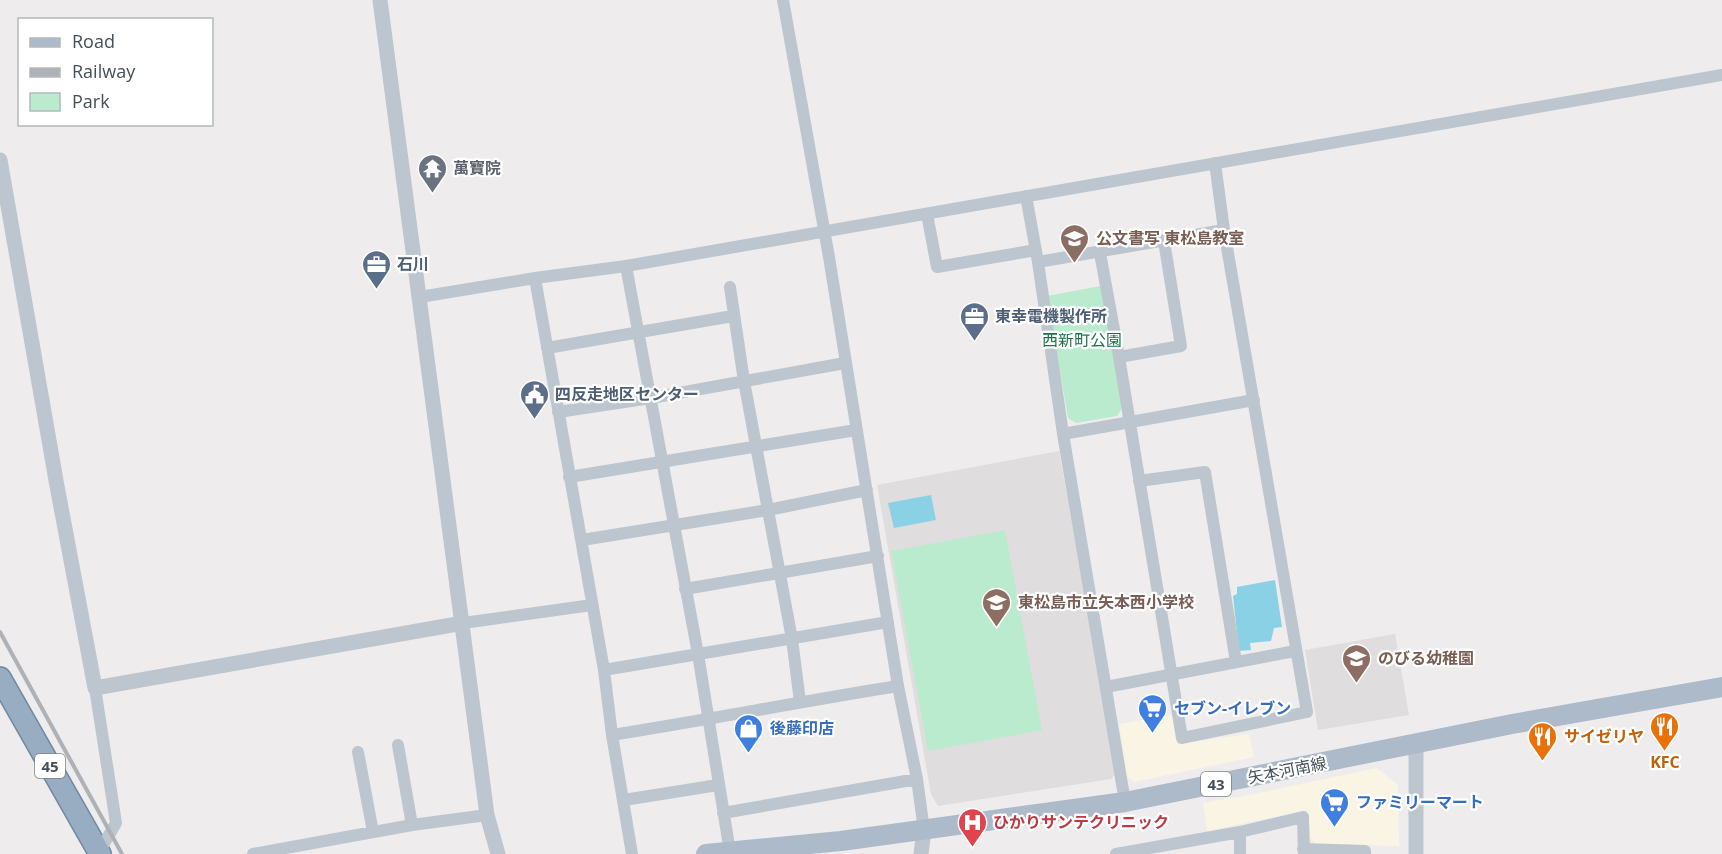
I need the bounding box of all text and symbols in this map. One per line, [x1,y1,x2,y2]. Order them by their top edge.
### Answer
legend [18,18,213,126]
text: Road [72,29,115,53]
text: Railway [72,59,136,83]
text: Park [72,89,110,113]
temple icon: 萬寶院 [416,152,448,194]
place label: 萬寶院 [453,157,501,179]
school or university icon: 公文書写 東松島教室 [1059,222,1091,264]
place label: 公文書写 東松島教室 [1096,227,1244,249]
office icon: 石川 [360,248,392,290]
place label: 石川 [397,253,429,275]
office icon: 東幸電機製作所 [958,300,990,342]
place label: 東幸電機製作所 [995,305,1107,327]
park label: 西新町公園 [1042,329,1122,351]
public building icon: 四反走地区センター [518,378,550,420]
place label: 四反走地区センター [555,383,699,405]
school or university icon: 東松島市立矢本西小学校 [981,586,1013,628]
place label: 東松島市立矢本西小学校 [1018,591,1194,613]
school or university icon: のびる幼稚園 [1341,642,1373,684]
place label: のびる幼稚園 [1378,647,1474,669]
supermarket icon: セブン-イレブン [1137,692,1169,734]
place label: セブン-イレブン [1174,697,1291,719]
restaurant icon: KFC [1649,710,1681,752]
shop icon: 後藤印店 [733,712,765,754]
place label: 後藤印店 [770,717,834,739]
restaurant icon: サイゼリヤ [1527,720,1559,762]
place label: サイゼリヤ [1564,725,1644,747]
place label: KFC [1650,751,1680,773]
street label: 矢本河南線 [1246,752,1328,788]
road number: 45 [35,754,65,778]
road number: 43 [1201,772,1231,796]
supermarket icon: ファミリーマート [1319,786,1351,828]
place label: ファミリーマート [1356,791,1484,813]
hospital icon: ひかりサンテクリニック [956,806,988,848]
place label: ひかりサンテクリニック [993,811,1169,833]

